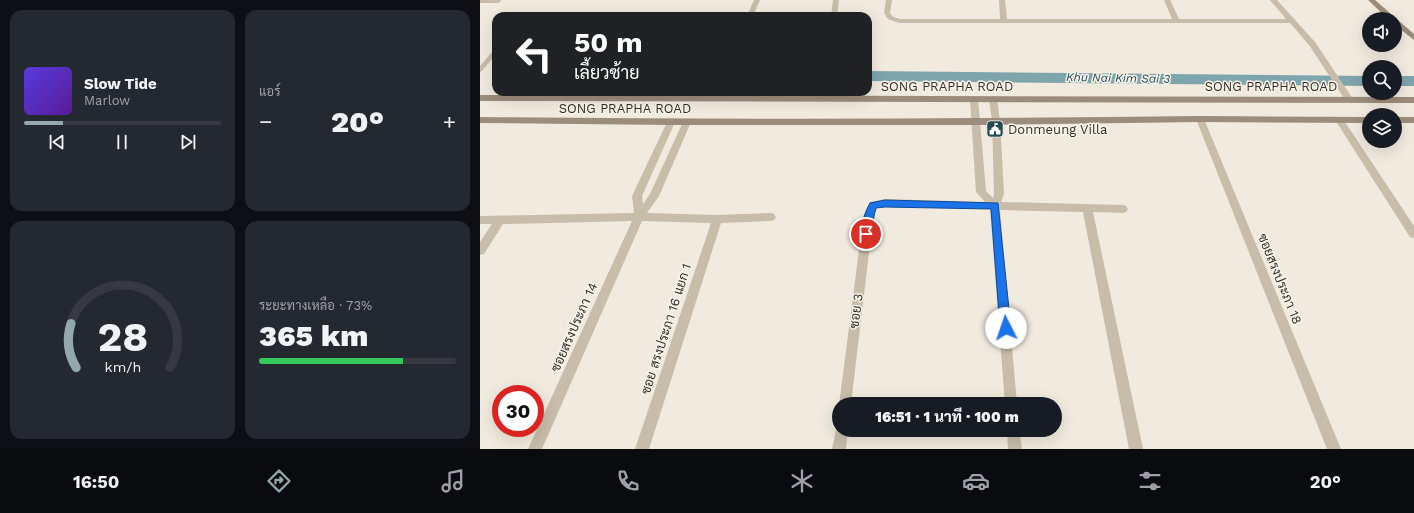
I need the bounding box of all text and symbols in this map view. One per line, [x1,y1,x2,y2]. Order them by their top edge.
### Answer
map controls [1362,12,1402,148]
button: sound [1362,12,1402,52]
text: 50 m [574,26,643,59]
icon: left [508,28,560,80]
button: search [1362,60,1402,100]
text: เลี้ยวซ้าย [574,62,640,83]
water label: Khu Nai Kim Sai 3 [1066,70,1170,86]
text: Slow Tide [84,75,157,93]
street label: SONG PRAPHA ROAD [881,79,1013,94]
street label: SONG PRAPHA ROAD [1205,79,1337,94]
text: แอร์ [259,84,280,99]
text: Marlow [84,93,130,108]
street label: SONG PRAPHA ROAD [559,101,691,116]
text: 20° [331,104,384,139]
button: layers [1362,108,1402,148]
text: − [259,109,272,134]
text: + [443,109,456,134]
public building icon: Donmeung Villa [985,119,1005,139]
place label: Donmeung Villa [1008,122,1108,137]
icon: previous [46,131,68,153]
icon: pause [111,131,133,153]
icon: next [177,131,199,153]
pin [849,217,883,251]
icon: arrive [855,223,877,245]
street label: ซอยสรงประภา 18 [1255,232,1305,326]
street label: ซอย สรงประภา 16 แยก 1 [638,262,694,396]
street label: ซอยสรงประภา 14 [548,280,600,374]
street label: ซอย 3 [846,293,866,329]
text: ระยะทางเหลือ · 73% [259,298,372,313]
position arrow [985,307,1027,349]
text: 28 [97,312,148,361]
text: 365 km [259,318,368,353]
text: km/h [104,358,141,374]
speed limit sign: 30 [492,385,544,437]
text: 16:51 · 1 นาที · 100 m [875,408,1019,426]
icon: directions [265,467,293,495]
icon: music [439,467,467,495]
icon: phone [614,467,642,495]
icon: climate [788,467,816,495]
icon: car [962,467,990,495]
icon: filters [1136,467,1164,495]
text: 16:50 [73,471,119,492]
text: 20° [1310,471,1341,492]

